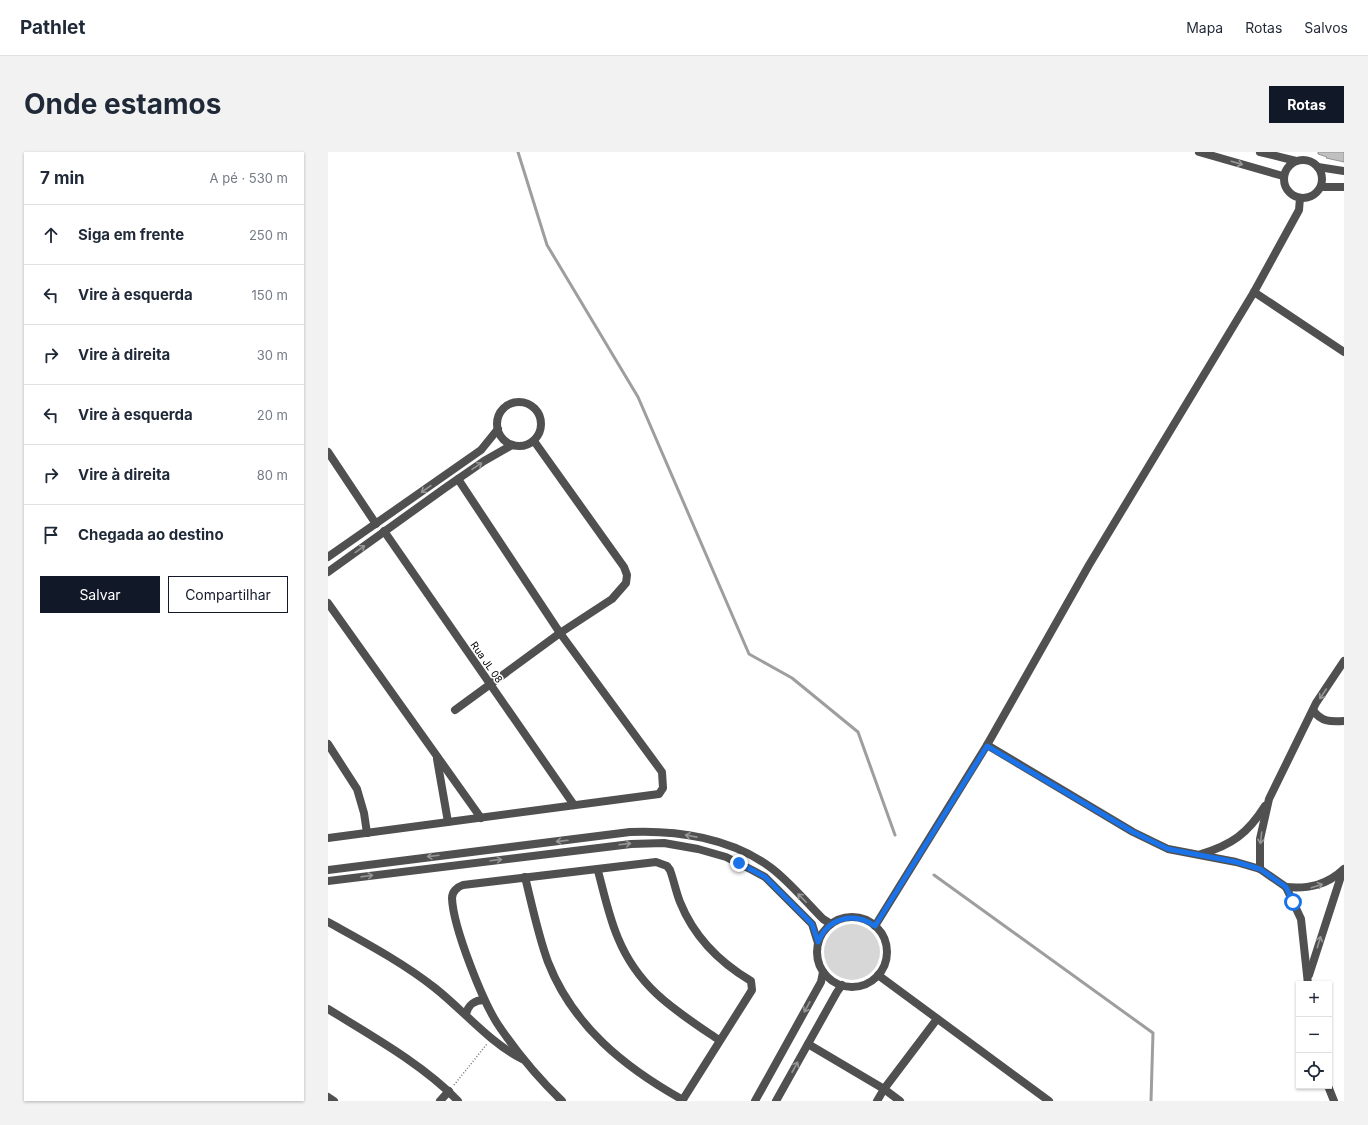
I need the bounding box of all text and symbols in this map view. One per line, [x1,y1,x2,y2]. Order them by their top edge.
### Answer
text: Pathlet [20,16,85,39]
text: Mapa [1186,19,1223,36]
text: Rotas [1245,19,1282,36]
text: Salvos [1304,19,1348,36]
button: Rotas [1269,86,1344,123]
text: Onde estamos [24,87,221,121]
one-way arrow [1230,159,1243,167]
text: 7 min [40,168,85,188]
text: A pé · 530 m [210,170,288,186]
icon: ahead [40,224,62,246]
text: Siga em frente [78,225,184,244]
text: 250 m [249,227,288,243]
icon: left [40,284,62,306]
text: Vire à esquerda [78,285,193,304]
text: 150 m [252,287,288,303]
icon: right [40,344,62,366]
text: Vire à direita [78,345,170,364]
text: 30 m [257,347,288,363]
icon: left [40,404,62,426]
text: Vire à esquerda [78,405,193,424]
text: 20 m [257,407,288,423]
one-way arrow [471,462,482,470]
icon: right [40,464,62,486]
text: Vire à direita [78,465,170,484]
text: 80 m [257,467,288,483]
one-way arrow [420,485,431,493]
icon: arrive [40,524,62,546]
text: Chegada ao destino [78,525,224,544]
one-way arrow [354,545,365,553]
button: Salvar [40,576,160,613]
button: Compartilhar [168,576,288,613]
street label: Rua JL 08 [468,639,506,685]
one-way arrow [1318,688,1326,700]
one-way arrow [1257,831,1264,844]
one-way arrow [685,832,698,840]
one-way arrow [556,837,569,844]
one-way arrow [618,841,631,848]
one-way arrow [427,853,440,860]
route end [730,854,748,872]
one-way arrow [489,856,502,864]
one-way arrow [360,872,373,880]
one-way arrow [1311,882,1324,889]
one-way arrow [797,893,807,903]
route start [1284,893,1302,911]
one-way arrow [1316,936,1323,949]
map controls [1296,981,1332,1089]
button: + [1296,981,1332,1017]
one-way arrow [802,1001,810,1013]
button: − [1296,1017,1332,1053]
button: locate [1296,1053,1332,1089]
one-way arrow [792,1061,800,1073]

